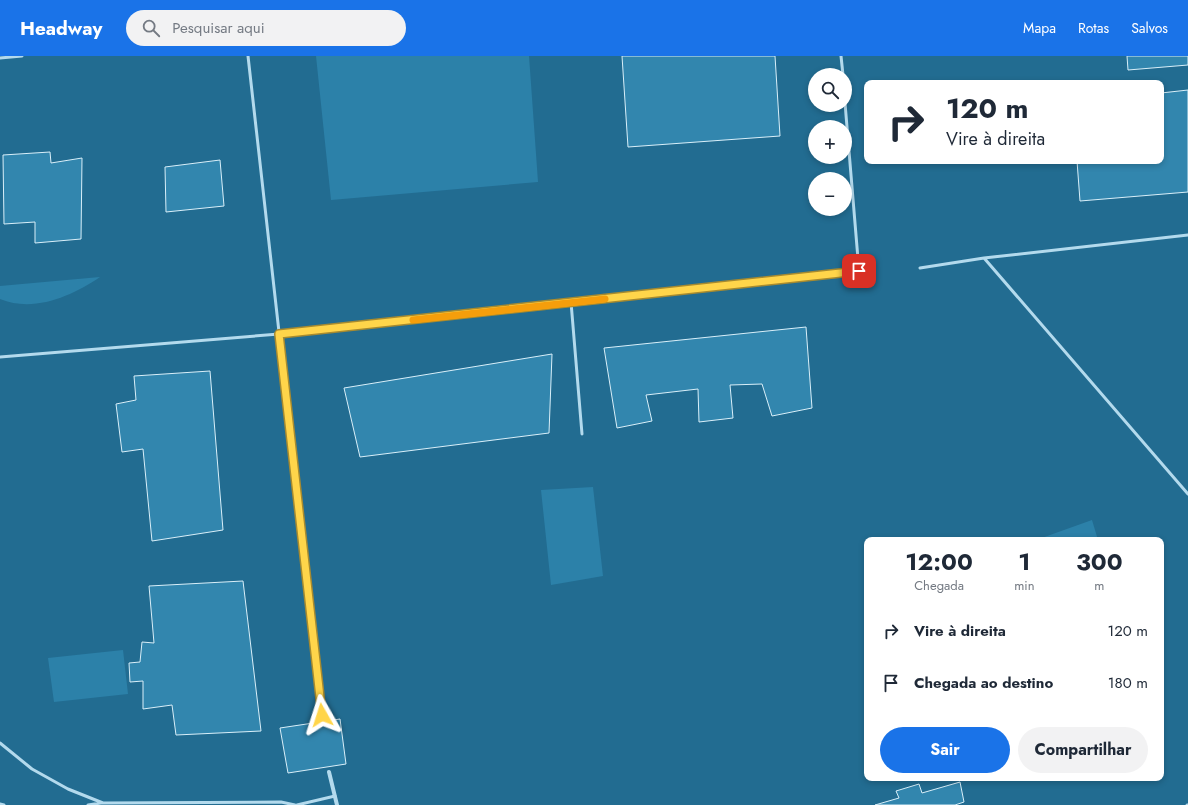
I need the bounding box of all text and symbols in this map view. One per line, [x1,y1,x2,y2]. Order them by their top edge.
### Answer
search box [126,10,406,46]
text: Headway [20,15,102,42]
icon: search [140,17,162,39]
text: Pesquisar aqui [172,17,265,39]
text: Mapa [1023,18,1056,38]
text: Rotas [1078,18,1109,38]
text: Salvos [1131,18,1168,38]
map controls [808,68,852,216]
button: search [808,68,852,112]
text: 120 m [946,88,1029,129]
icon: right [880,96,932,148]
button: + [808,120,852,164]
text: Vire à direita [946,126,1045,152]
button: − [808,172,852,216]
pin [842,254,876,288]
icon: arrive [848,260,870,282]
text: 12:00 [905,544,973,579]
text: 1 [1018,544,1030,579]
text: 300 [1076,544,1123,579]
text: Chegada [914,576,964,595]
text: min [1014,576,1035,595]
text: m [1094,576,1104,595]
icon: right [880,620,902,642]
text: Vire à direita [914,620,1006,642]
text: 120 m [1108,620,1148,642]
icon: arrive [880,672,902,694]
text: Chegada ao destino [914,672,1053,694]
text: 180 m [1108,672,1148,694]
position arrow [301,694,343,736]
button: Sair [880,727,1010,773]
button: Compartilhar [1018,727,1148,773]

